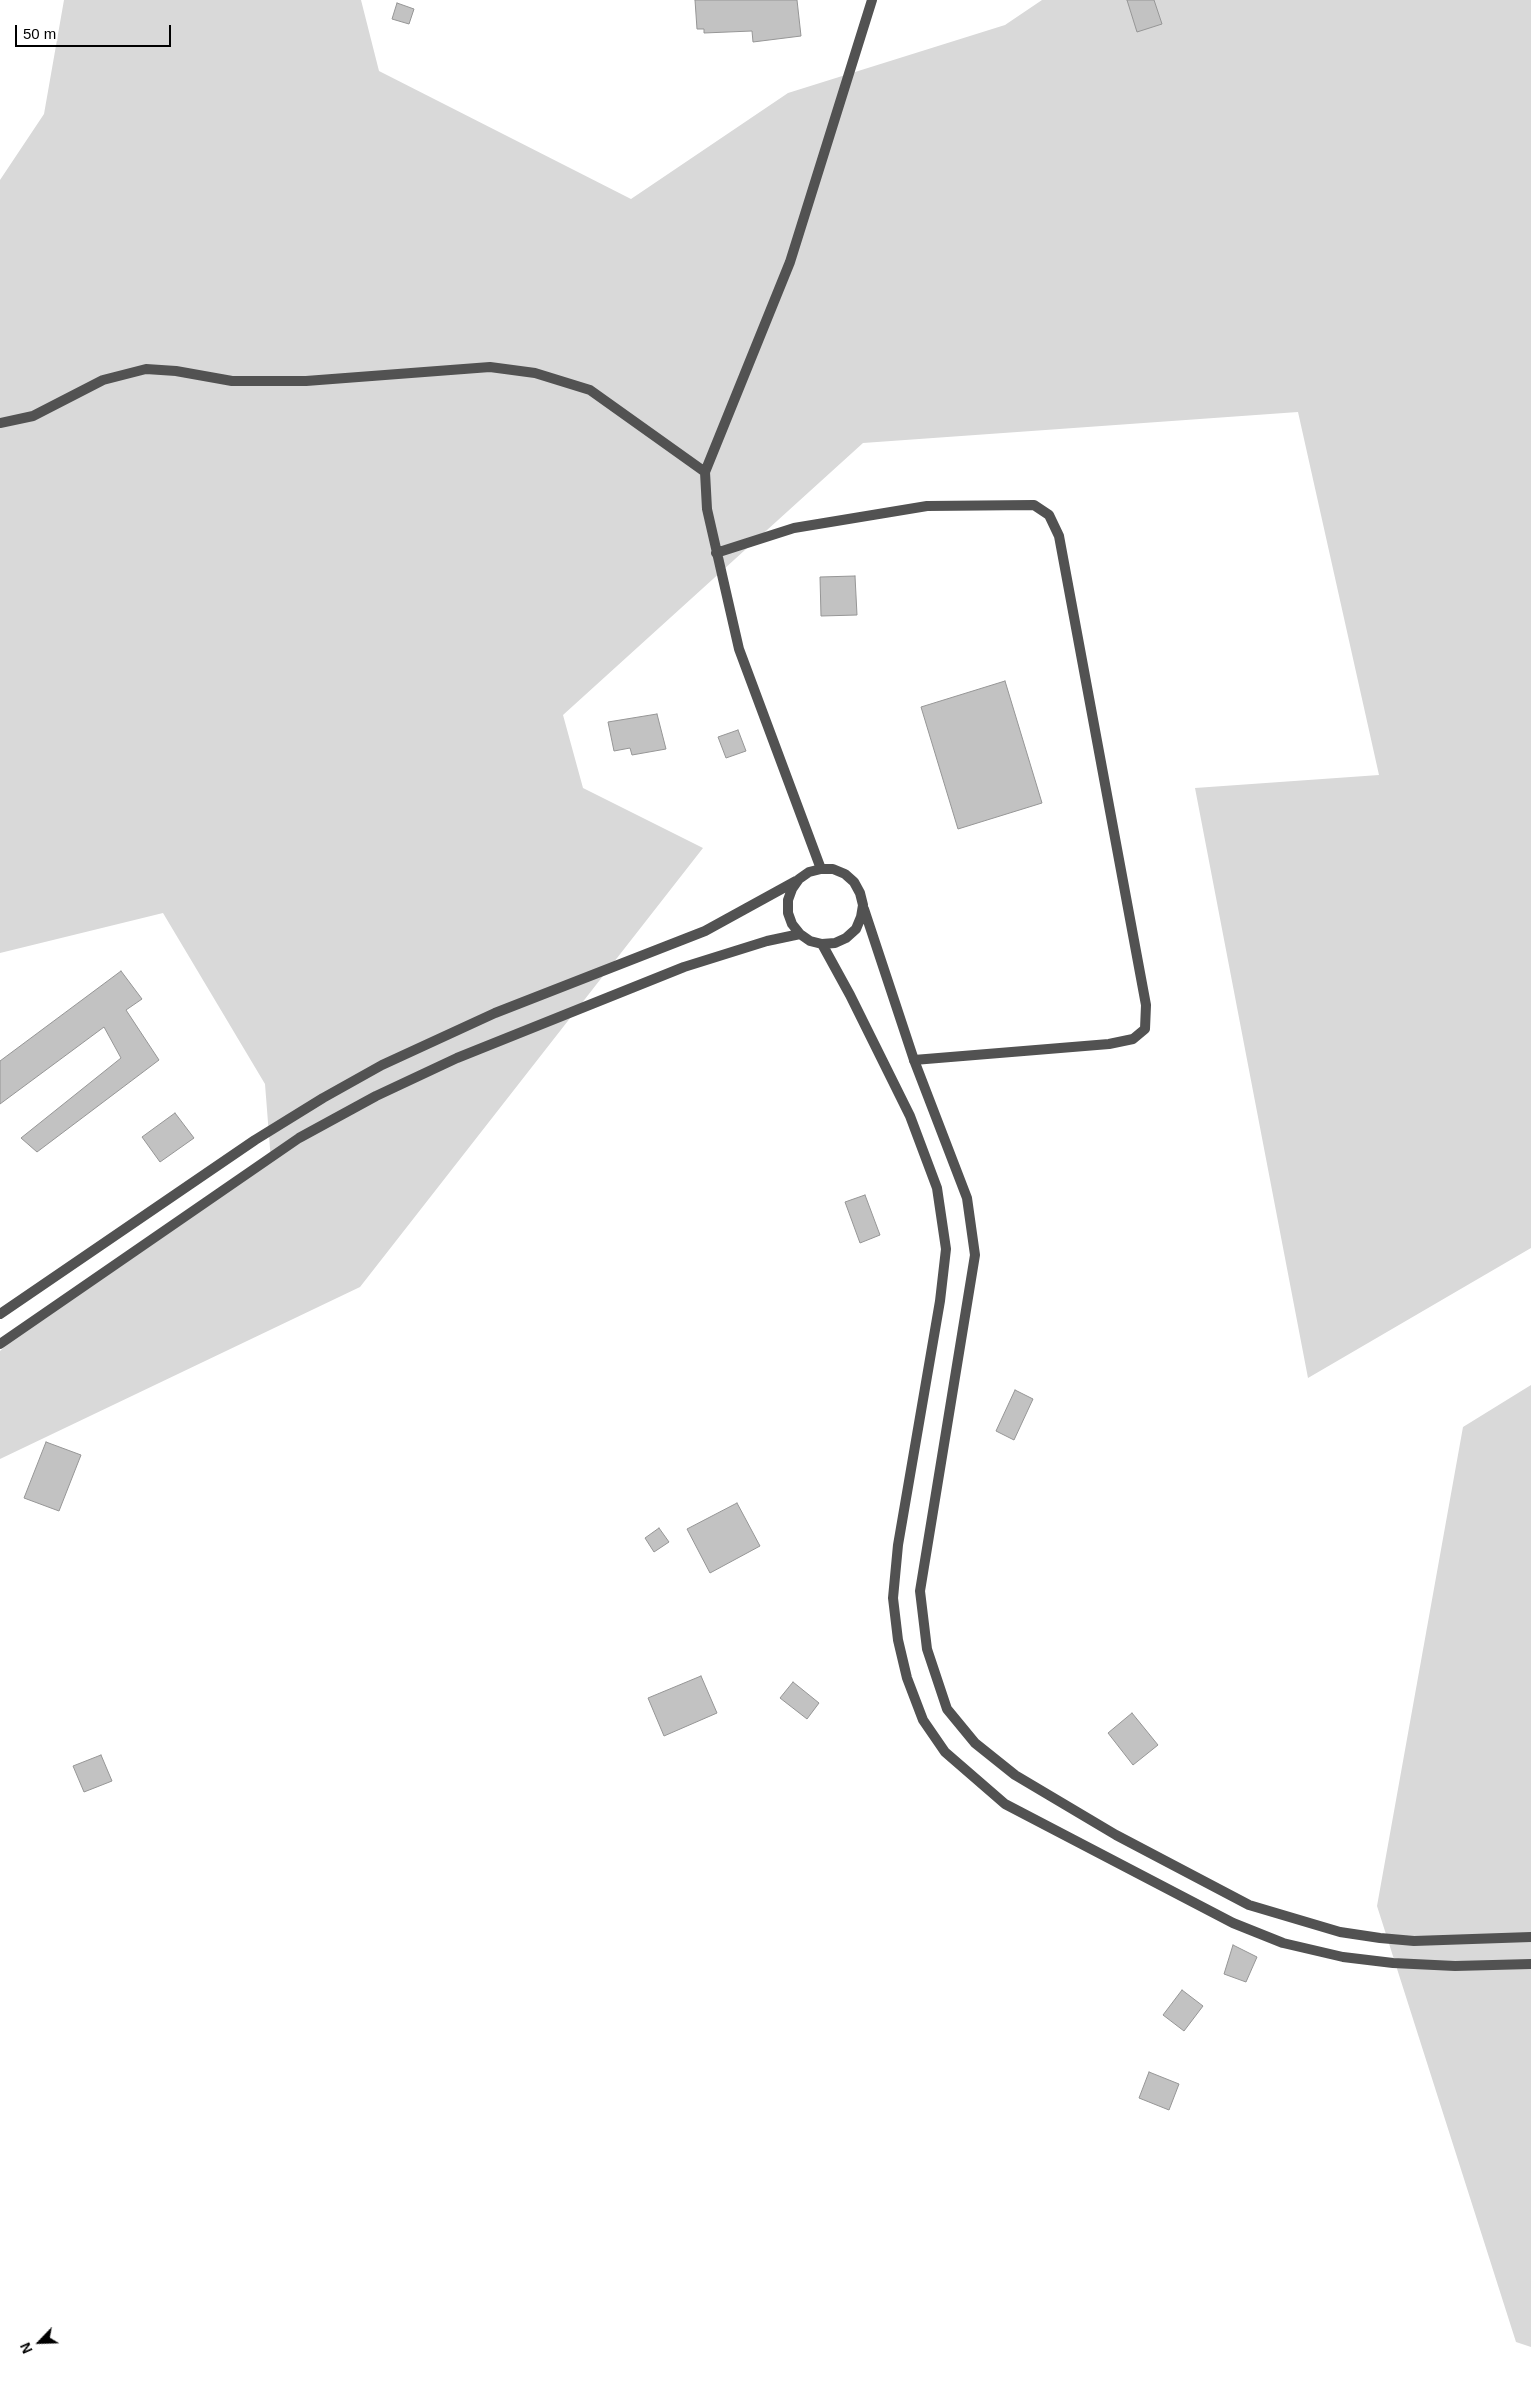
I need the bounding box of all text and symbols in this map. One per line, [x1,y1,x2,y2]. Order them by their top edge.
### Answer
scale bar [18,15,174,47]
text: 50 m [23,25,56,42]
north arrow [15,2317,65,2367]
text: N [17,2340,36,2356]

